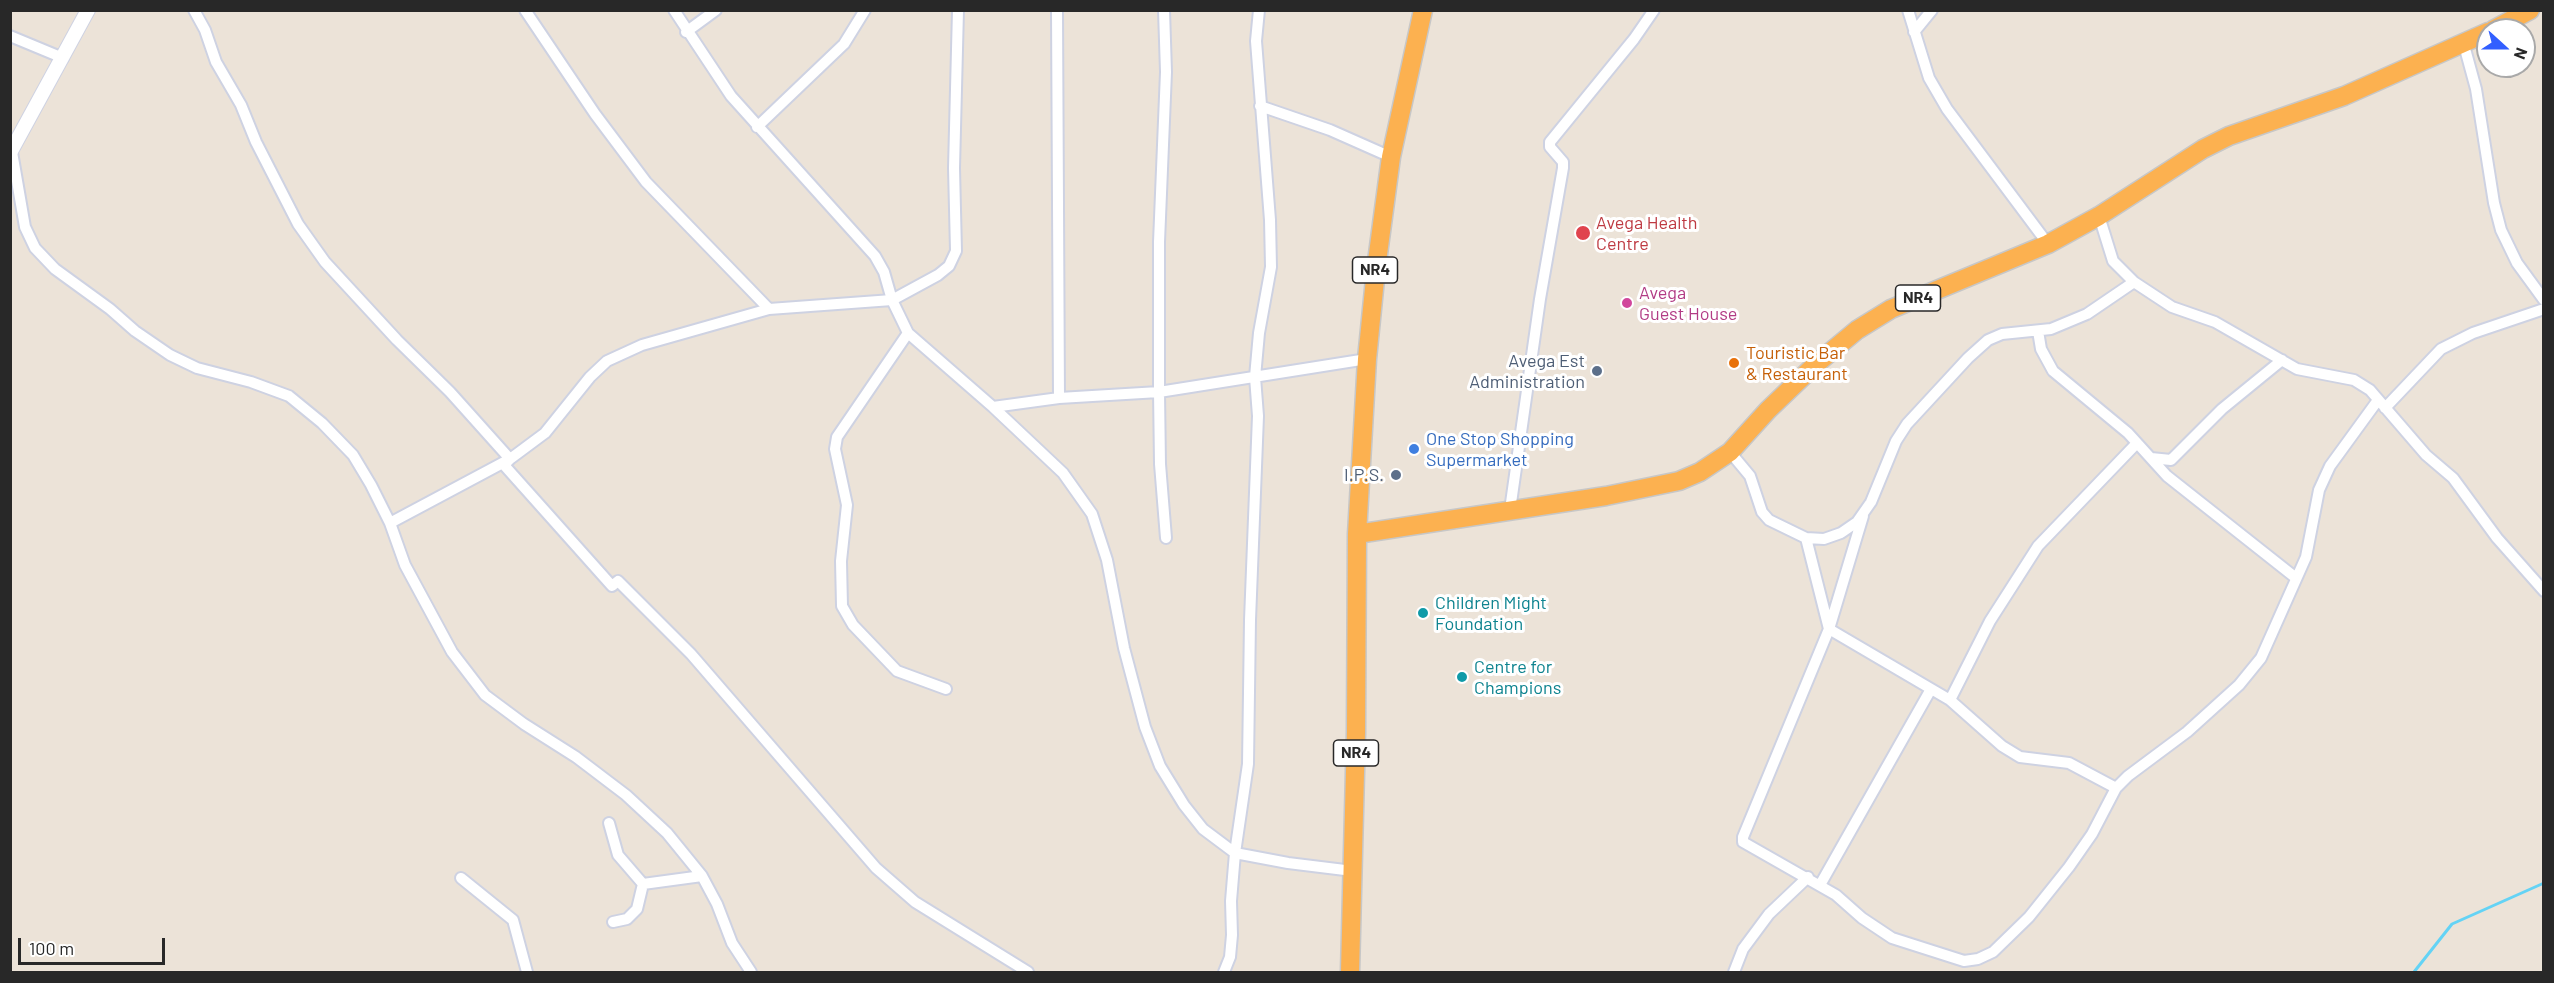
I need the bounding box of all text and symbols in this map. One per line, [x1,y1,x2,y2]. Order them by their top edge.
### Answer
north arrow [2476,18,2536,78]
text: N [2511,46,2532,62]
place label: Avega Health Centre [1596,212,1698,254]
marker: Avega Health Centre [1574,224,1592,242]
road number: NR4 [1352,257,1398,283]
place label: Avega Guest House [1639,282,1737,324]
road number: NR4 [1896,285,1940,311]
marker: Avega Guest House [1620,296,1634,310]
place label: Touristic Bar & Restaurant [1746,342,1848,385]
place label: Avega Est Administration [1469,350,1585,392]
marker: Touristic Bar & Restaurant [1727,356,1741,370]
marker: Avega Est Administration [1590,364,1604,378]
place label: One Stop Shopping Supermarket [1426,428,1574,470]
marker: One Stop Shopping Supermarket [1407,442,1421,456]
place label: I.P.S. [1344,464,1384,486]
marker: I.P.S. [1389,468,1403,482]
place label: Children Might Foundation [1435,592,1547,634]
marker: Children Might Foundation [1416,606,1430,620]
place label: Centre for Champions [1474,656,1561,698]
marker: Centre for Champions [1455,670,1469,684]
road number: NR4 [1334,740,1378,766]
scale bar [21,926,168,964]
text: 100 m [29,937,74,959]

